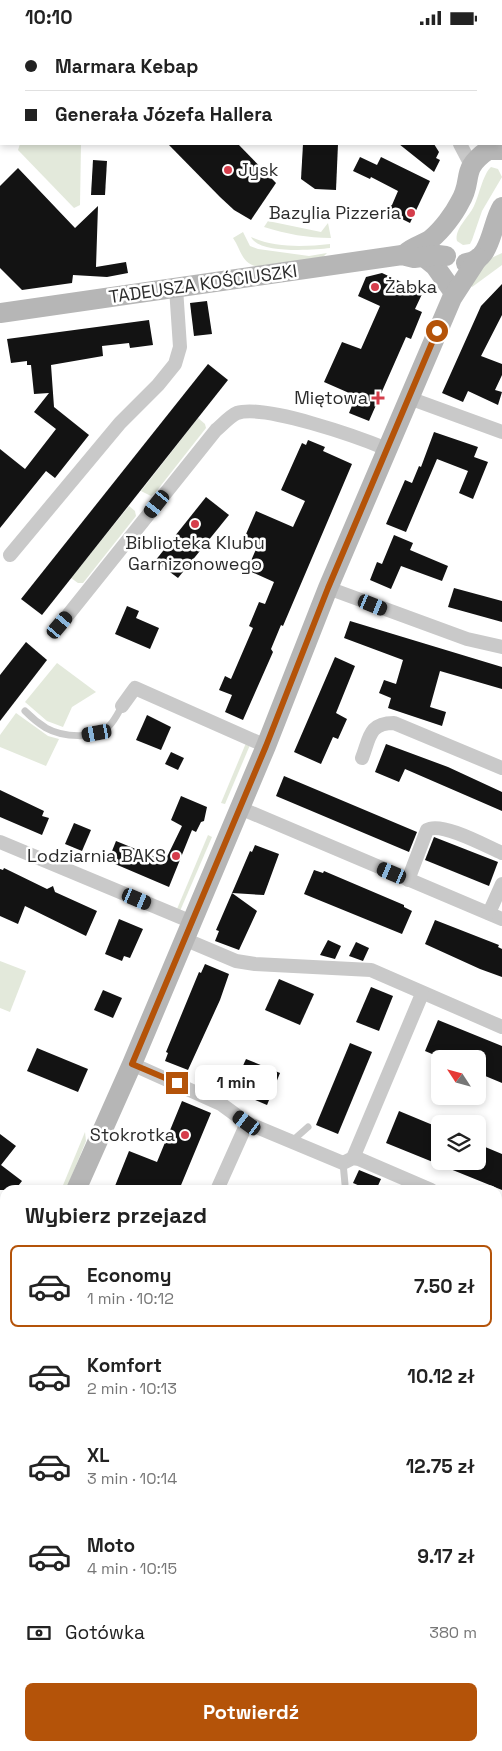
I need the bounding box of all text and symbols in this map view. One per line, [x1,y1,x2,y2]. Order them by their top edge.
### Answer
text: 10:10 [25,5,72,30]
text: Marmara Kebap [55,54,198,79]
text: Generała Józefa Hallera [55,102,273,127]
place label: Jysk [238,158,279,181]
marker: Jysk [222,164,234,176]
place label: Bazylia Pizzeria [269,201,401,224]
marker: Bazylia Pizzeria [405,207,417,219]
street label: TADEUSZA KOŚCIUSZKI [107,259,299,308]
place label: Żabka [385,275,437,298]
marker: Żabka [369,281,381,293]
route start [426,320,448,342]
place label: Miętowa [294,386,368,409]
marker: Miętowa [372,392,384,404]
car [141,488,172,520]
marker: Biblioteka Klubu Garnizonowego [189,518,201,530]
place label: Biblioteka Klubu Garnizonowego [125,531,265,575]
car [356,592,389,618]
car [44,609,75,641]
car [80,723,113,743]
place label: Lodziarnia BAKS [27,844,166,867]
marker: Lodziarnia BAKS [170,850,182,862]
car [375,860,408,886]
car [120,886,153,912]
north arrow [431,1050,486,1105]
map controls [431,1050,486,1170]
callout: 1 min [194,1065,277,1101]
route end [166,1072,188,1094]
text: 1 min [216,1072,256,1093]
car [230,1108,263,1138]
button: layers [431,1115,486,1170]
place label: Stokrotka [90,1123,175,1146]
marker: Stokrotka [179,1129,191,1141]
text: Wybierz przejazd [25,1201,207,1229]
text: Economy [87,1263,171,1288]
icon: car [27,1264,72,1309]
text: 7.50 zł [414,1274,475,1299]
text: 1 min · 10:12 [87,1288,174,1309]
text: Komfort [87,1353,162,1378]
icon: car [27,1354,72,1399]
text: 10.12 zł [407,1364,475,1389]
text: 2 min · 10:13 [87,1378,177,1399]
text: XL [87,1443,110,1468]
icon: car [27,1444,72,1489]
text: 12.75 zł [406,1454,475,1479]
text: 3 min · 10:14 [87,1468,177,1489]
text: Moto [87,1533,135,1558]
icon: car [27,1534,72,1579]
text: 9.17 zł [417,1544,475,1569]
text: 4 min · 10:15 [87,1558,177,1579]
icon: cash [25,1619,53,1647]
text: Gotówka [65,1620,145,1645]
text: 380 m [429,1622,477,1643]
button: Potwierdź [25,1683,477,1741]

